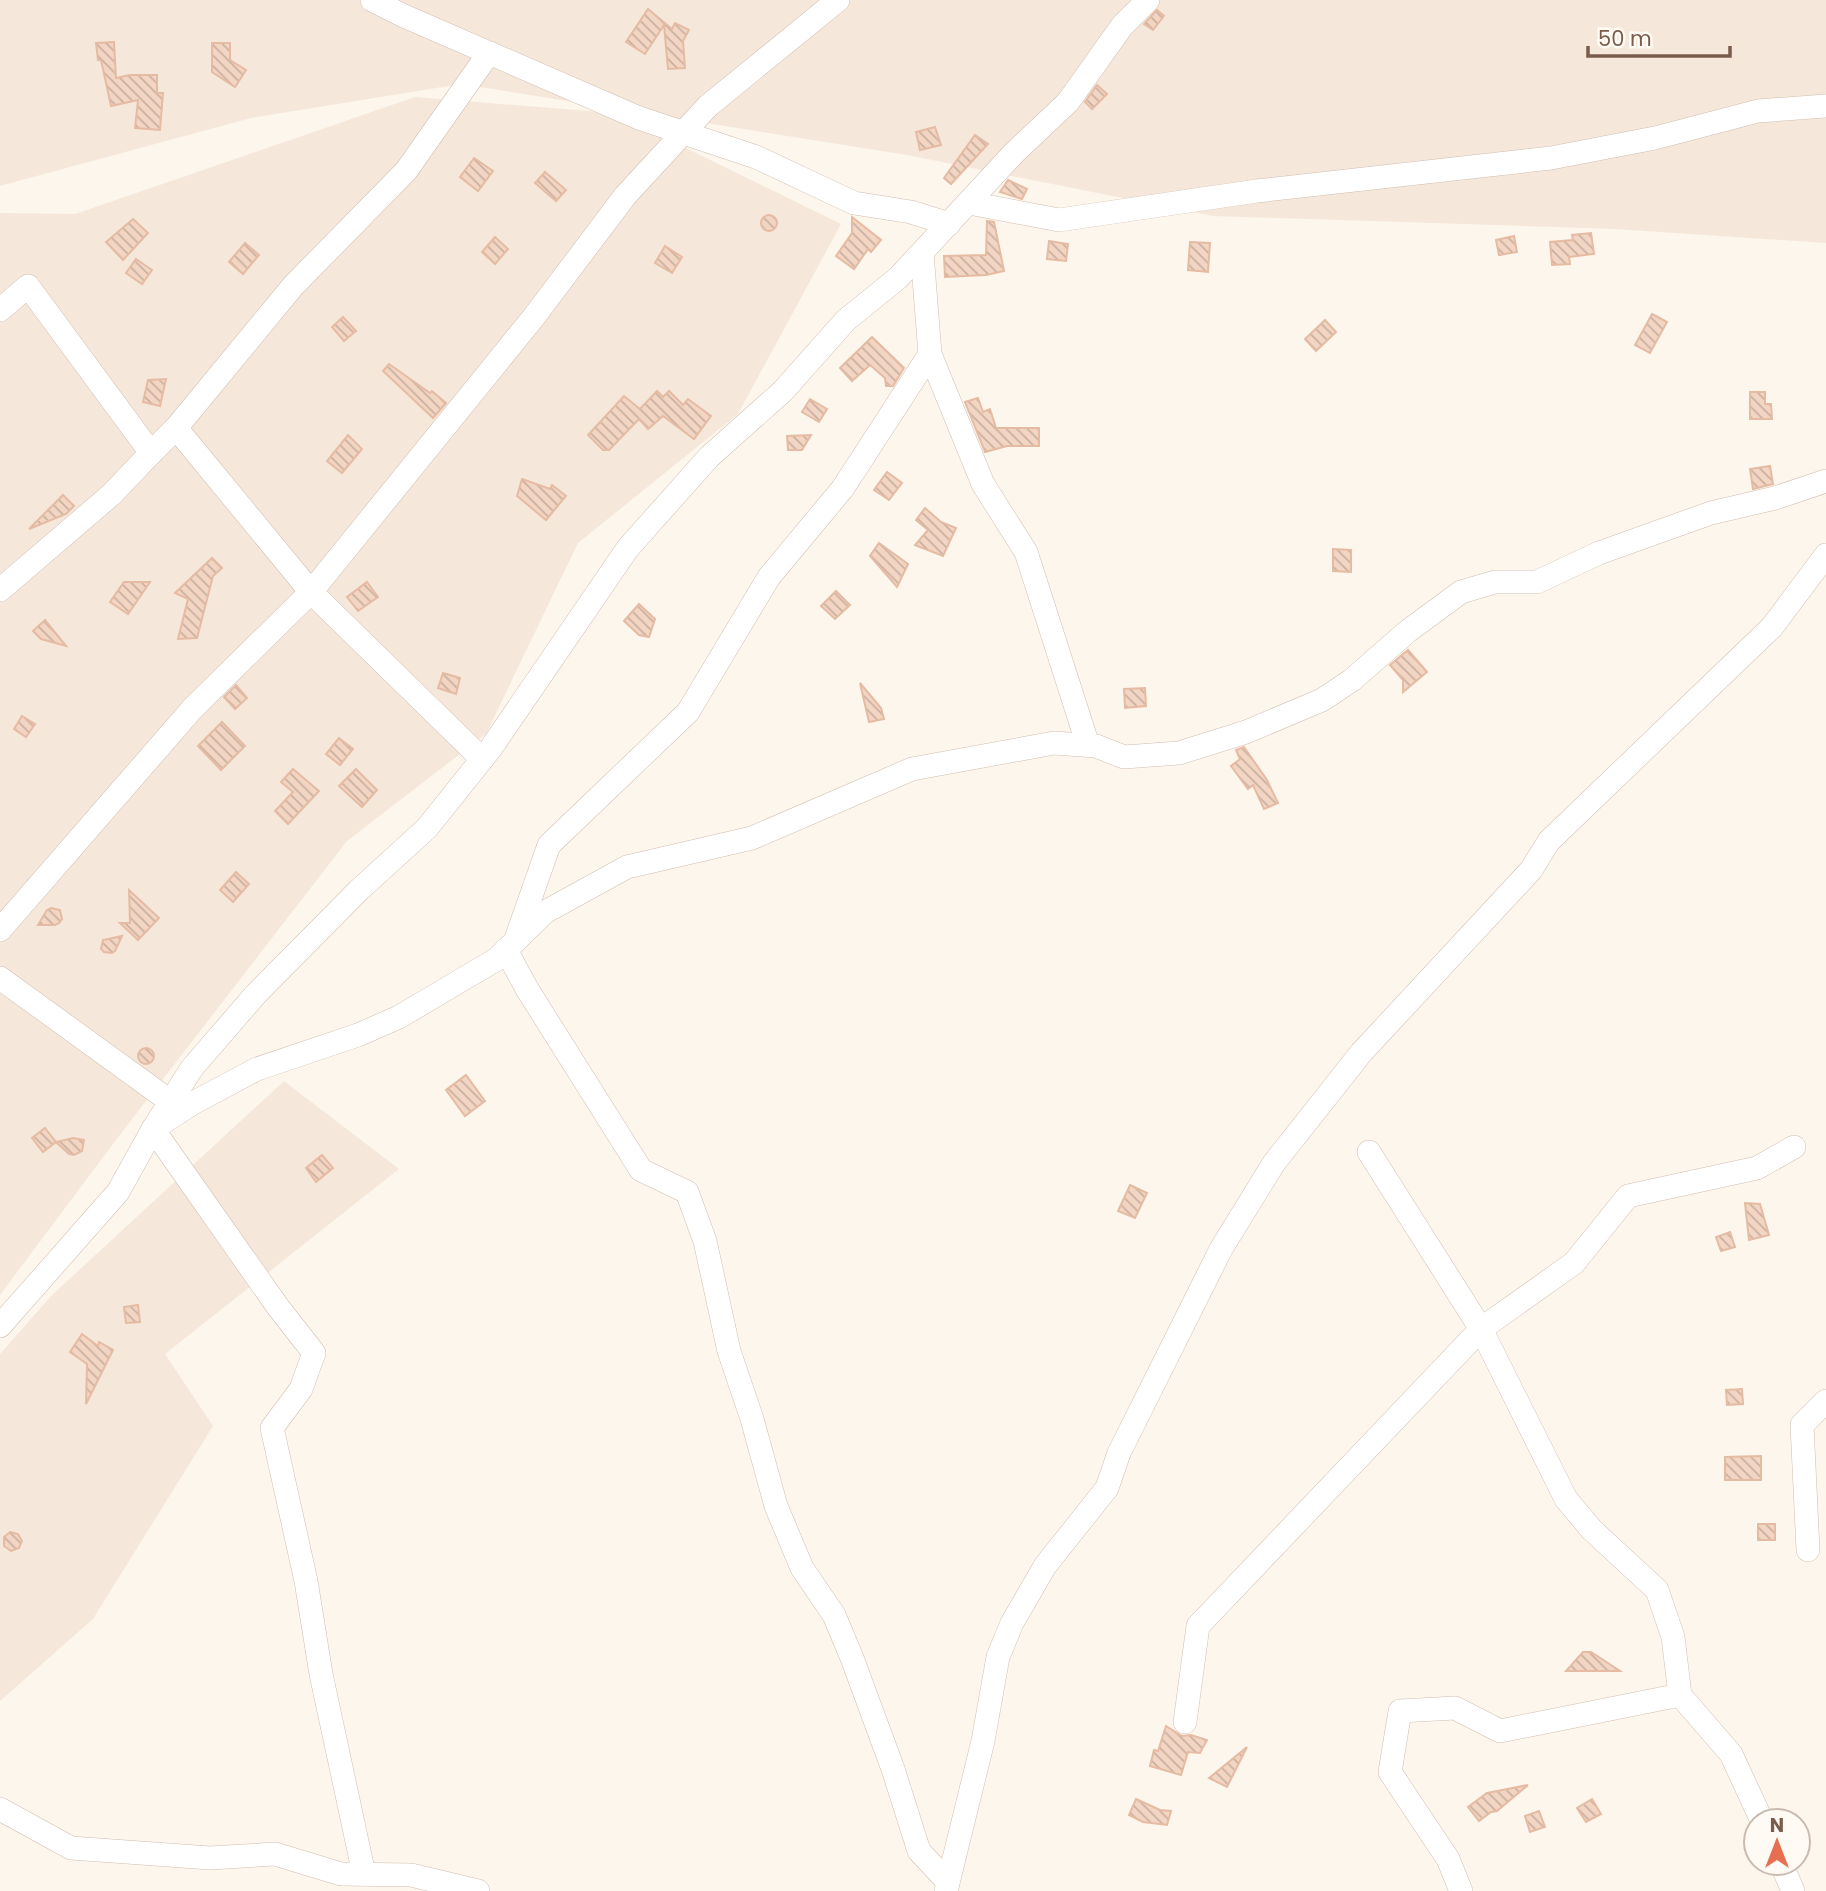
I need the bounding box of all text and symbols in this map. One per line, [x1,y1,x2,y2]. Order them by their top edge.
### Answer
scale bar [1588,14,1730,58]
text: 50 m [1598,24,1652,53]
north arrow [1742,1807,1812,1877]
text: N [1770,1812,1784,1839]

